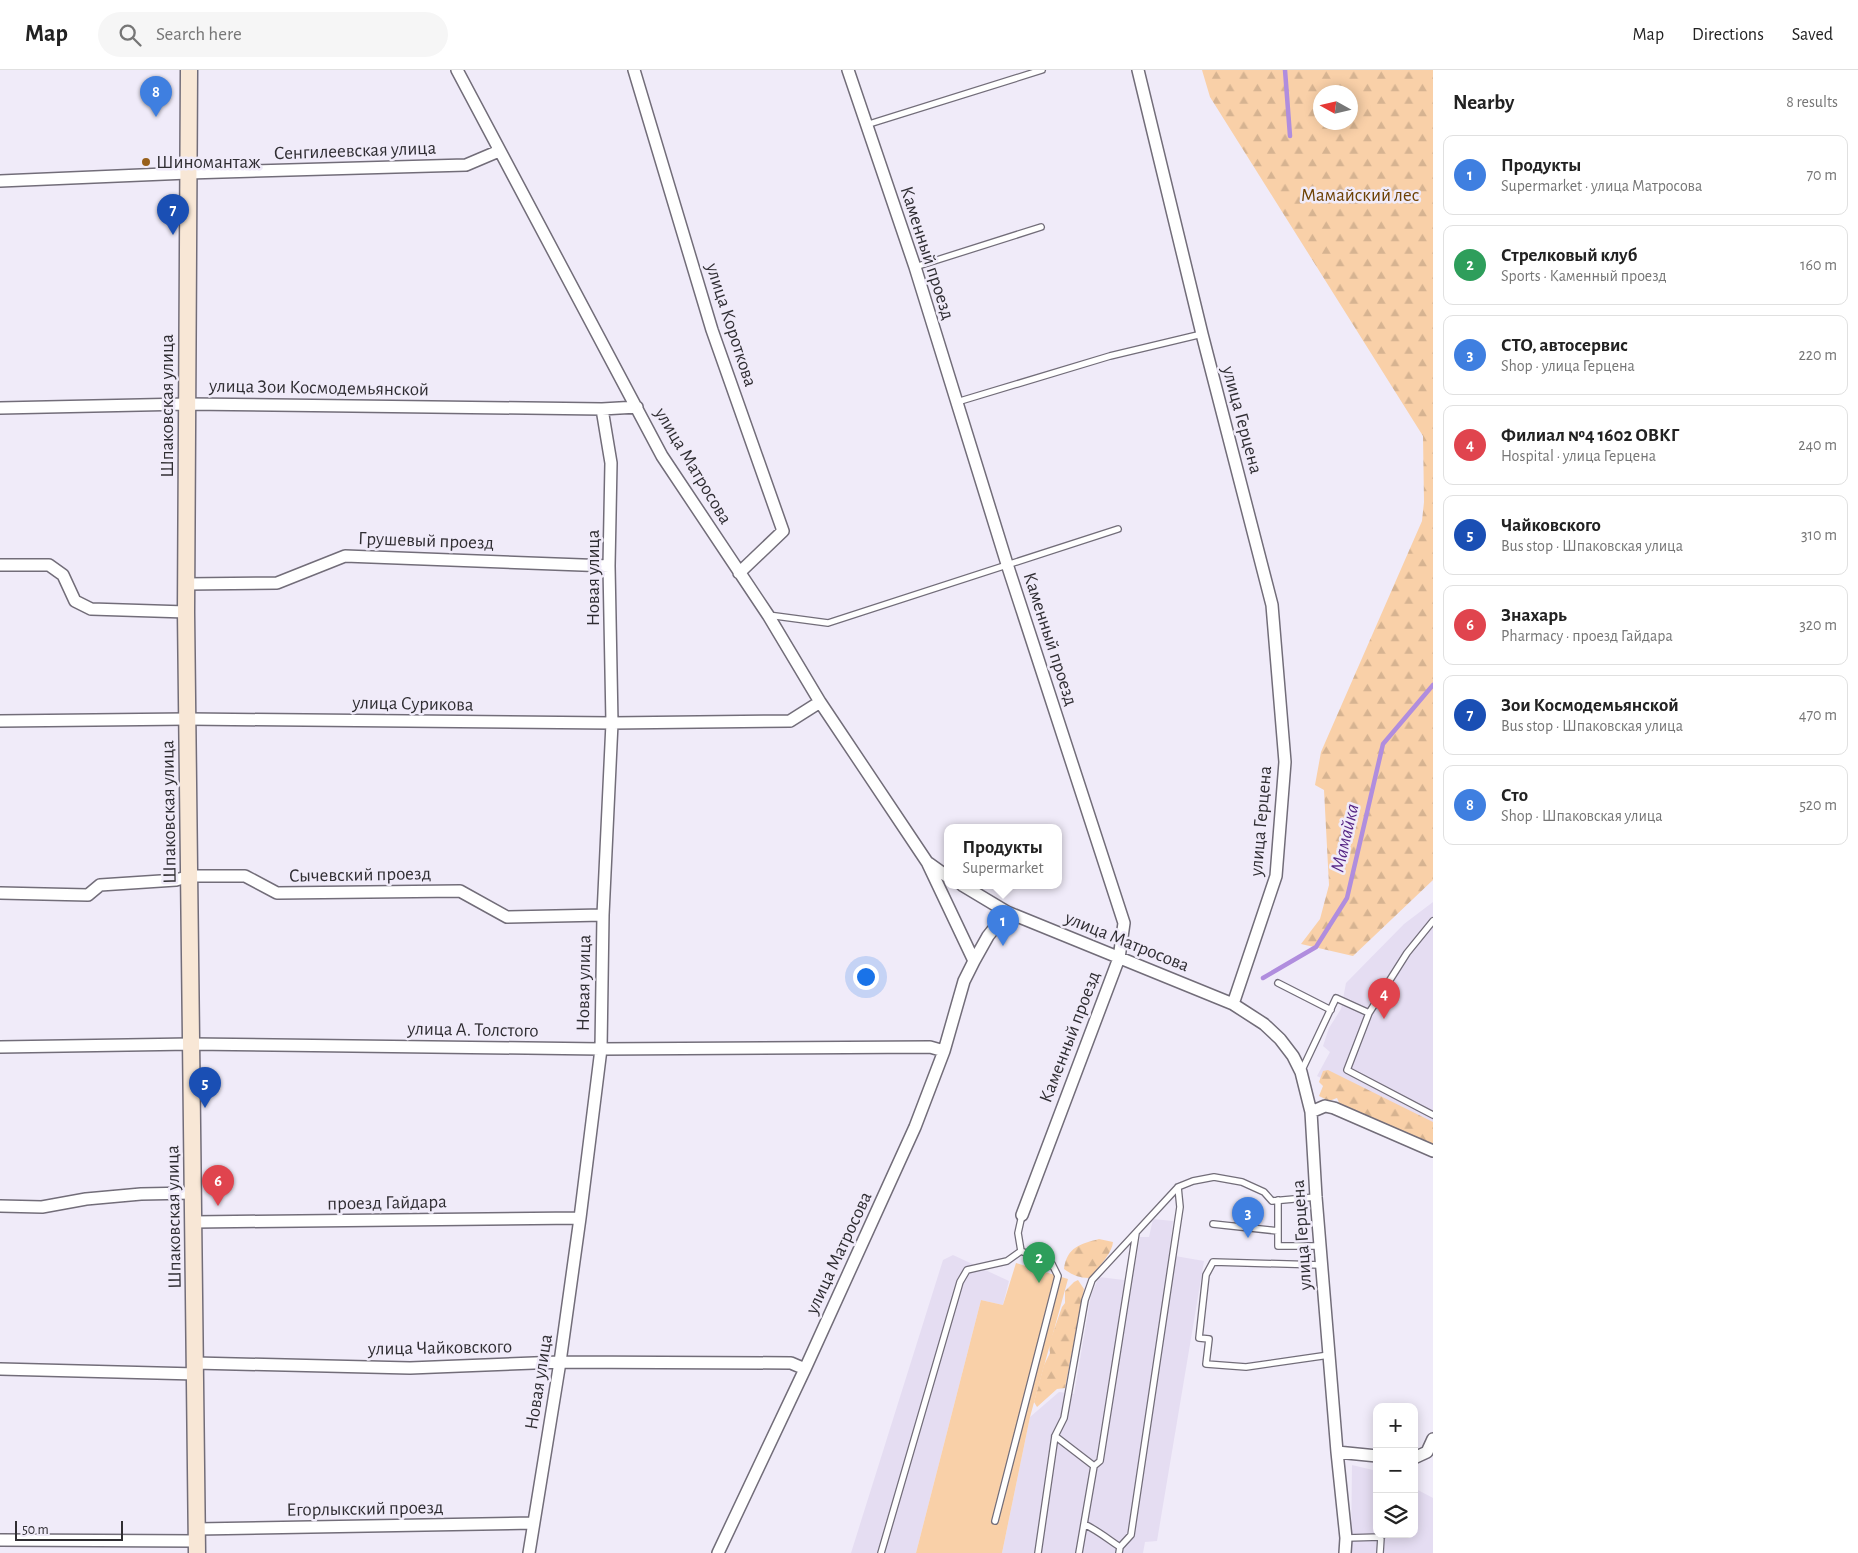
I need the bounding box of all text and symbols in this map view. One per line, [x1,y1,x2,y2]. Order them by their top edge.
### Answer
search box [98,12,448,57]
icon: search [116,21,144,49]
text: Map [25,22,68,46]
text: Search here [156,25,242,44]
text: Map [1633,26,1664,44]
text: Directions [1692,26,1764,44]
text: Saved [1792,26,1833,44]
pin: 8 [140,76,172,117]
north arrow [1313,85,1358,130]
text: Nearby [1453,92,1514,113]
text: 8 results [1786,94,1838,110]
street label: Сенгилеевская улица [274,139,437,163]
place label: Шиномантаж [156,153,261,172]
marker: Шиномантаж [140,156,152,168]
text: Продукты [1501,156,1581,175]
text: 1 [1467,167,1473,183]
text: 70 m [1806,167,1837,183]
text: Supermarket · улица Матросова [1501,178,1702,194]
street label: Каменный проезд [896,184,958,322]
park label: Мамайский лес [1301,186,1419,205]
pin: 7 [157,194,189,235]
text: Стрелковый клуб [1501,246,1637,265]
text: 2 [1466,257,1474,273]
text: 160 m [1800,257,1837,273]
street label: улица Короткова [702,260,760,389]
text: Sports · Каменный проезд [1501,268,1667,284]
street label: Шпаковская улица [158,334,177,478]
text: СТО, автосервис [1501,336,1628,355]
text: 3 [1467,347,1473,363]
text: 220 m [1799,347,1837,363]
text: Shop · улица Герцена [1501,358,1635,374]
street label: улица Герцена [1218,363,1266,476]
street label: улица Зои Космодемьянской [208,377,429,399]
street label: улица Матросова [650,404,735,528]
text: Филиал №4 1602 ОВКГ [1501,426,1680,445]
text: 4 [1466,437,1474,453]
text: 240 m [1798,437,1837,453]
text: Hospital · улица Герцена [1501,448,1656,464]
text: Чайковского [1501,516,1601,535]
text: 5 [1467,527,1473,543]
text: 310 m [1801,527,1837,543]
street label: Грушевый проезд [358,529,494,553]
street label: Новая улица [584,529,603,626]
text: Bus stop · Шпаковская улица [1501,538,1683,554]
street label: Каменный проезд [1019,570,1081,708]
text: Знахарь [1501,606,1567,625]
text: 6 [1466,617,1474,633]
text: 320 m [1799,617,1837,633]
text: Pharmacy · проезд Гайдара [1501,628,1673,644]
street label: улица Сурикова [351,693,474,715]
text: Зои Космодемьянской [1501,696,1679,715]
text: 7 [1467,707,1473,723]
text: 470 m [1799,707,1837,723]
text: Bus stop · Шпаковская улица [1501,718,1683,734]
street label: Шпаковская улица [158,740,180,884]
street label: улица Герцена [1247,765,1275,878]
text: Сто [1501,786,1528,805]
text: 8 [1466,797,1474,813]
text: 520 m [1799,797,1837,813]
water label: Мамайка [1327,802,1363,874]
text: Shop · Шпаковская улица [1501,808,1663,824]
popup [944,824,1062,889]
text: Продукты [962,838,1043,857]
text: Supermarket [962,860,1044,876]
street label: Сычевский проезд [289,864,431,886]
pin: 1 [987,905,1019,946]
street label: улица Матросова [1061,908,1192,976]
street label: Новая улица [574,934,594,1031]
your location [853,964,879,990]
street label: Каменный проезд [1036,969,1104,1105]
pin: 4 [1368,978,1400,1019]
street label: улица А. Толстого [406,1019,539,1041]
pin: 5 [189,1067,221,1108]
street label: Шпаковская улица [163,1145,185,1289]
pin: 6 [202,1165,234,1206]
street label: улица Герцена [1289,1179,1315,1292]
street label: улица Матросова [802,1189,876,1318]
street label: проезд Гайдара [327,1192,447,1214]
pin: 3 [1232,1197,1264,1238]
pin: 2 [1023,1242,1055,1283]
street label: Новая улица [522,1332,556,1431]
street label: улица Чайковского [367,1337,512,1359]
map controls [1373,1403,1418,1538]
button: + [1373,1403,1418,1448]
button: − [1373,1448,1418,1493]
button: layers [1373,1493,1418,1538]
street label: Егорлыкский проезд [286,1498,444,1520]
scale bar [15,1518,122,1541]
text: 50 m [22,1523,49,1537]

